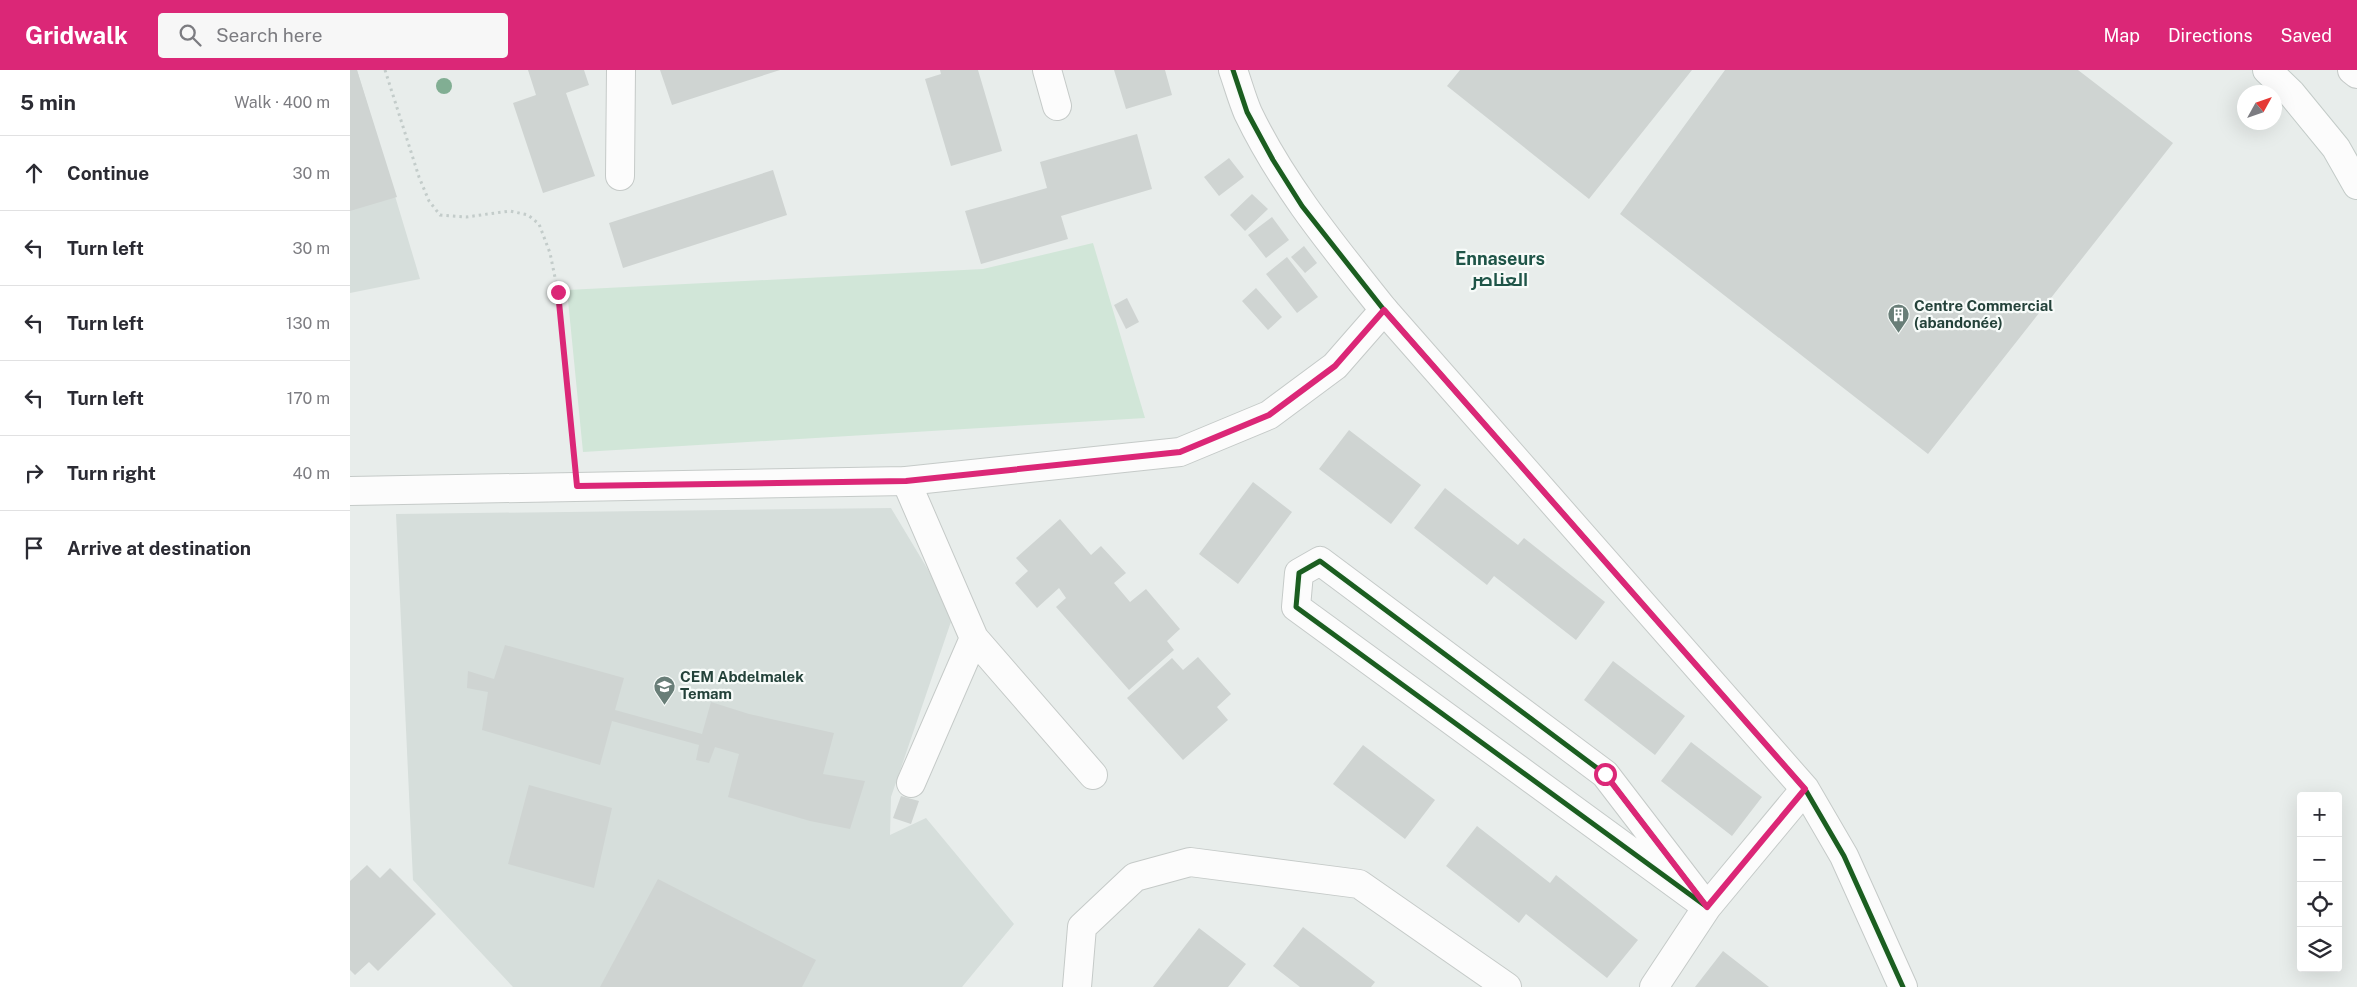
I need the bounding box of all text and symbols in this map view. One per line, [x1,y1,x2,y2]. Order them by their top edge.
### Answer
search box [158,13,508,58]
text: Gridwalk [25,21,128,49]
icon: search [176,21,204,49]
text: Search here [216,24,323,46]
text: Map [2103,25,2140,46]
text: Directions [2168,25,2253,46]
text: Saved [2281,25,2332,46]
north arrow [2237,85,2282,130]
text: 5 min [20,90,76,115]
text: Walk · 400 m [234,93,330,112]
icon: ahead [20,159,48,187]
text: Continue [67,162,149,184]
text: 30 m [293,164,330,183]
icon: left [20,234,48,262]
text: Turn left [67,237,144,259]
text: 30 m [293,239,330,258]
district label: Ennaseurs العناصر [1455,248,1545,291]
route end [547,281,570,304]
place label: Centre Commercial (abandonée) [1914,297,2053,331]
building icon: Centre Commercial (abandonée) [1886,303,1910,334]
icon: left [20,309,48,337]
text: Turn left [67,312,144,334]
text: 130 m [286,314,330,333]
icon: left [20,384,48,412]
text: Turn left [67,387,144,409]
text: 170 m [287,389,330,408]
icon: right [20,459,48,487]
text: Turn right [67,462,156,484]
text: 40 m [292,464,330,483]
icon: arrive [20,534,48,562]
text: Arrive at destination [67,537,251,559]
place label: CEM Abdelmalek Temam [680,668,804,702]
school or university icon: CEM Abdelmalek Temam [652,674,676,705]
route start [1594,763,1617,786]
map controls [2297,792,2342,972]
button: + [2297,792,2342,837]
button: − [2297,837,2342,882]
button: locate [2297,882,2342,927]
button: layers [2297,927,2342,972]

